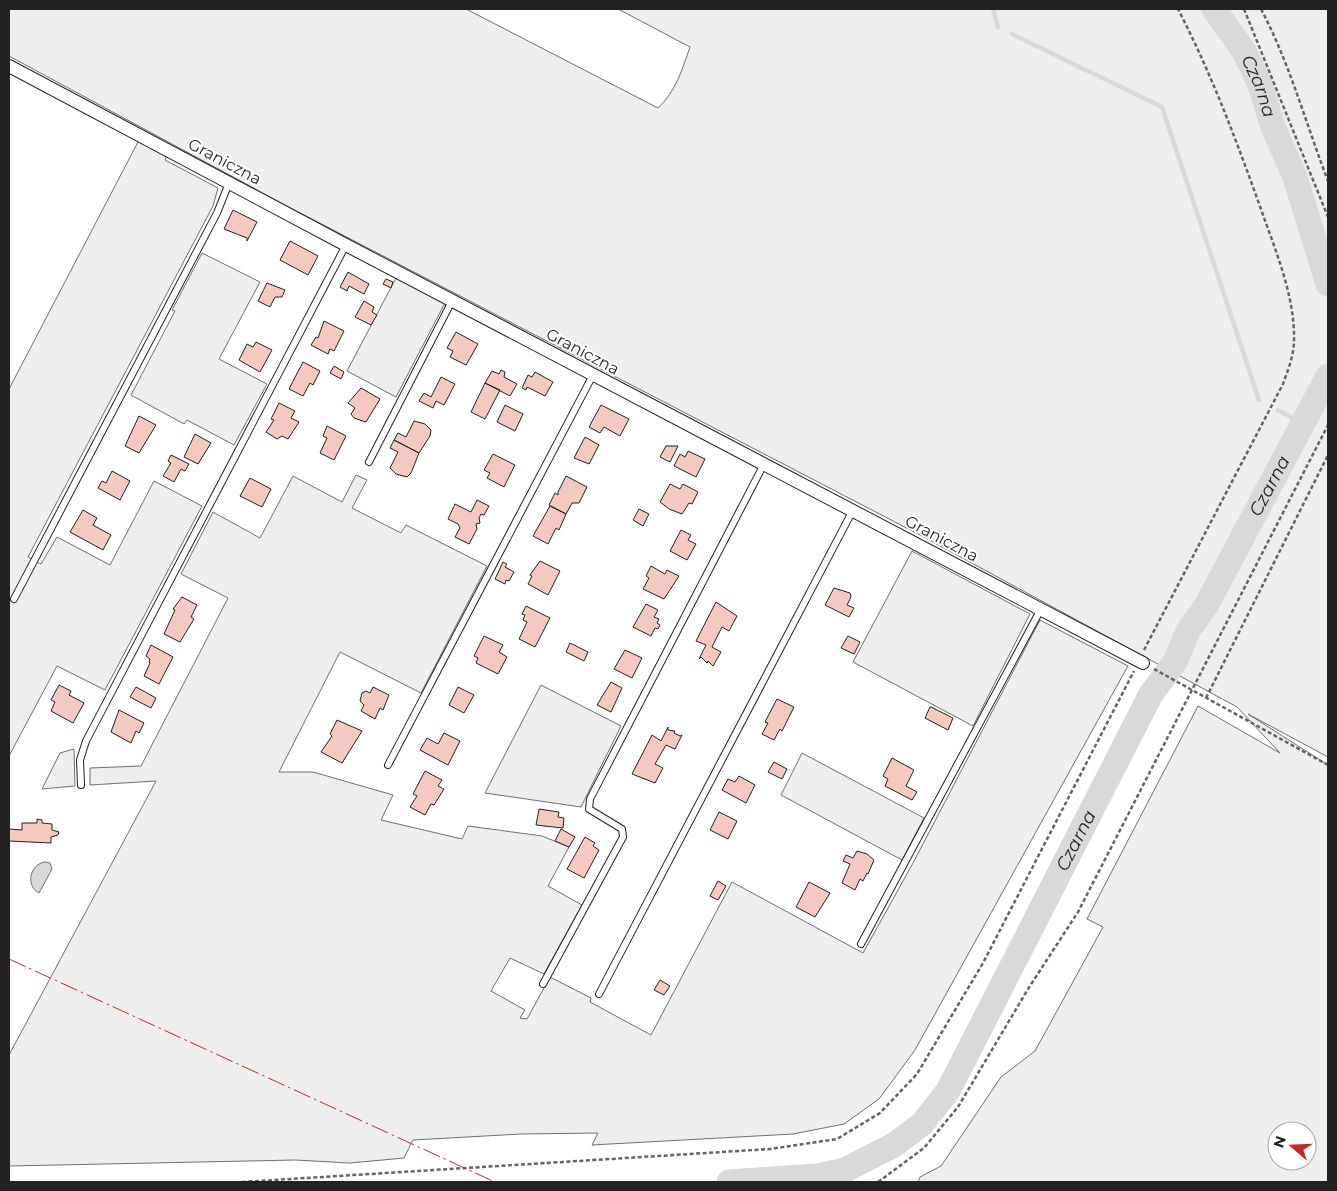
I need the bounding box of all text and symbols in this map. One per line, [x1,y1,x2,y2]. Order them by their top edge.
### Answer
water label: Czarna [1236,51,1280,120]
street label: Graniczna [185,134,265,189]
street label: Graniczna [543,324,623,379]
water label: Czarna [1245,452,1295,520]
street label: Graniczna [902,511,982,566]
water label: Czarna [1051,807,1101,875]
north arrow [1267,1121,1317,1171]
text: N [1269,1133,1290,1150]

